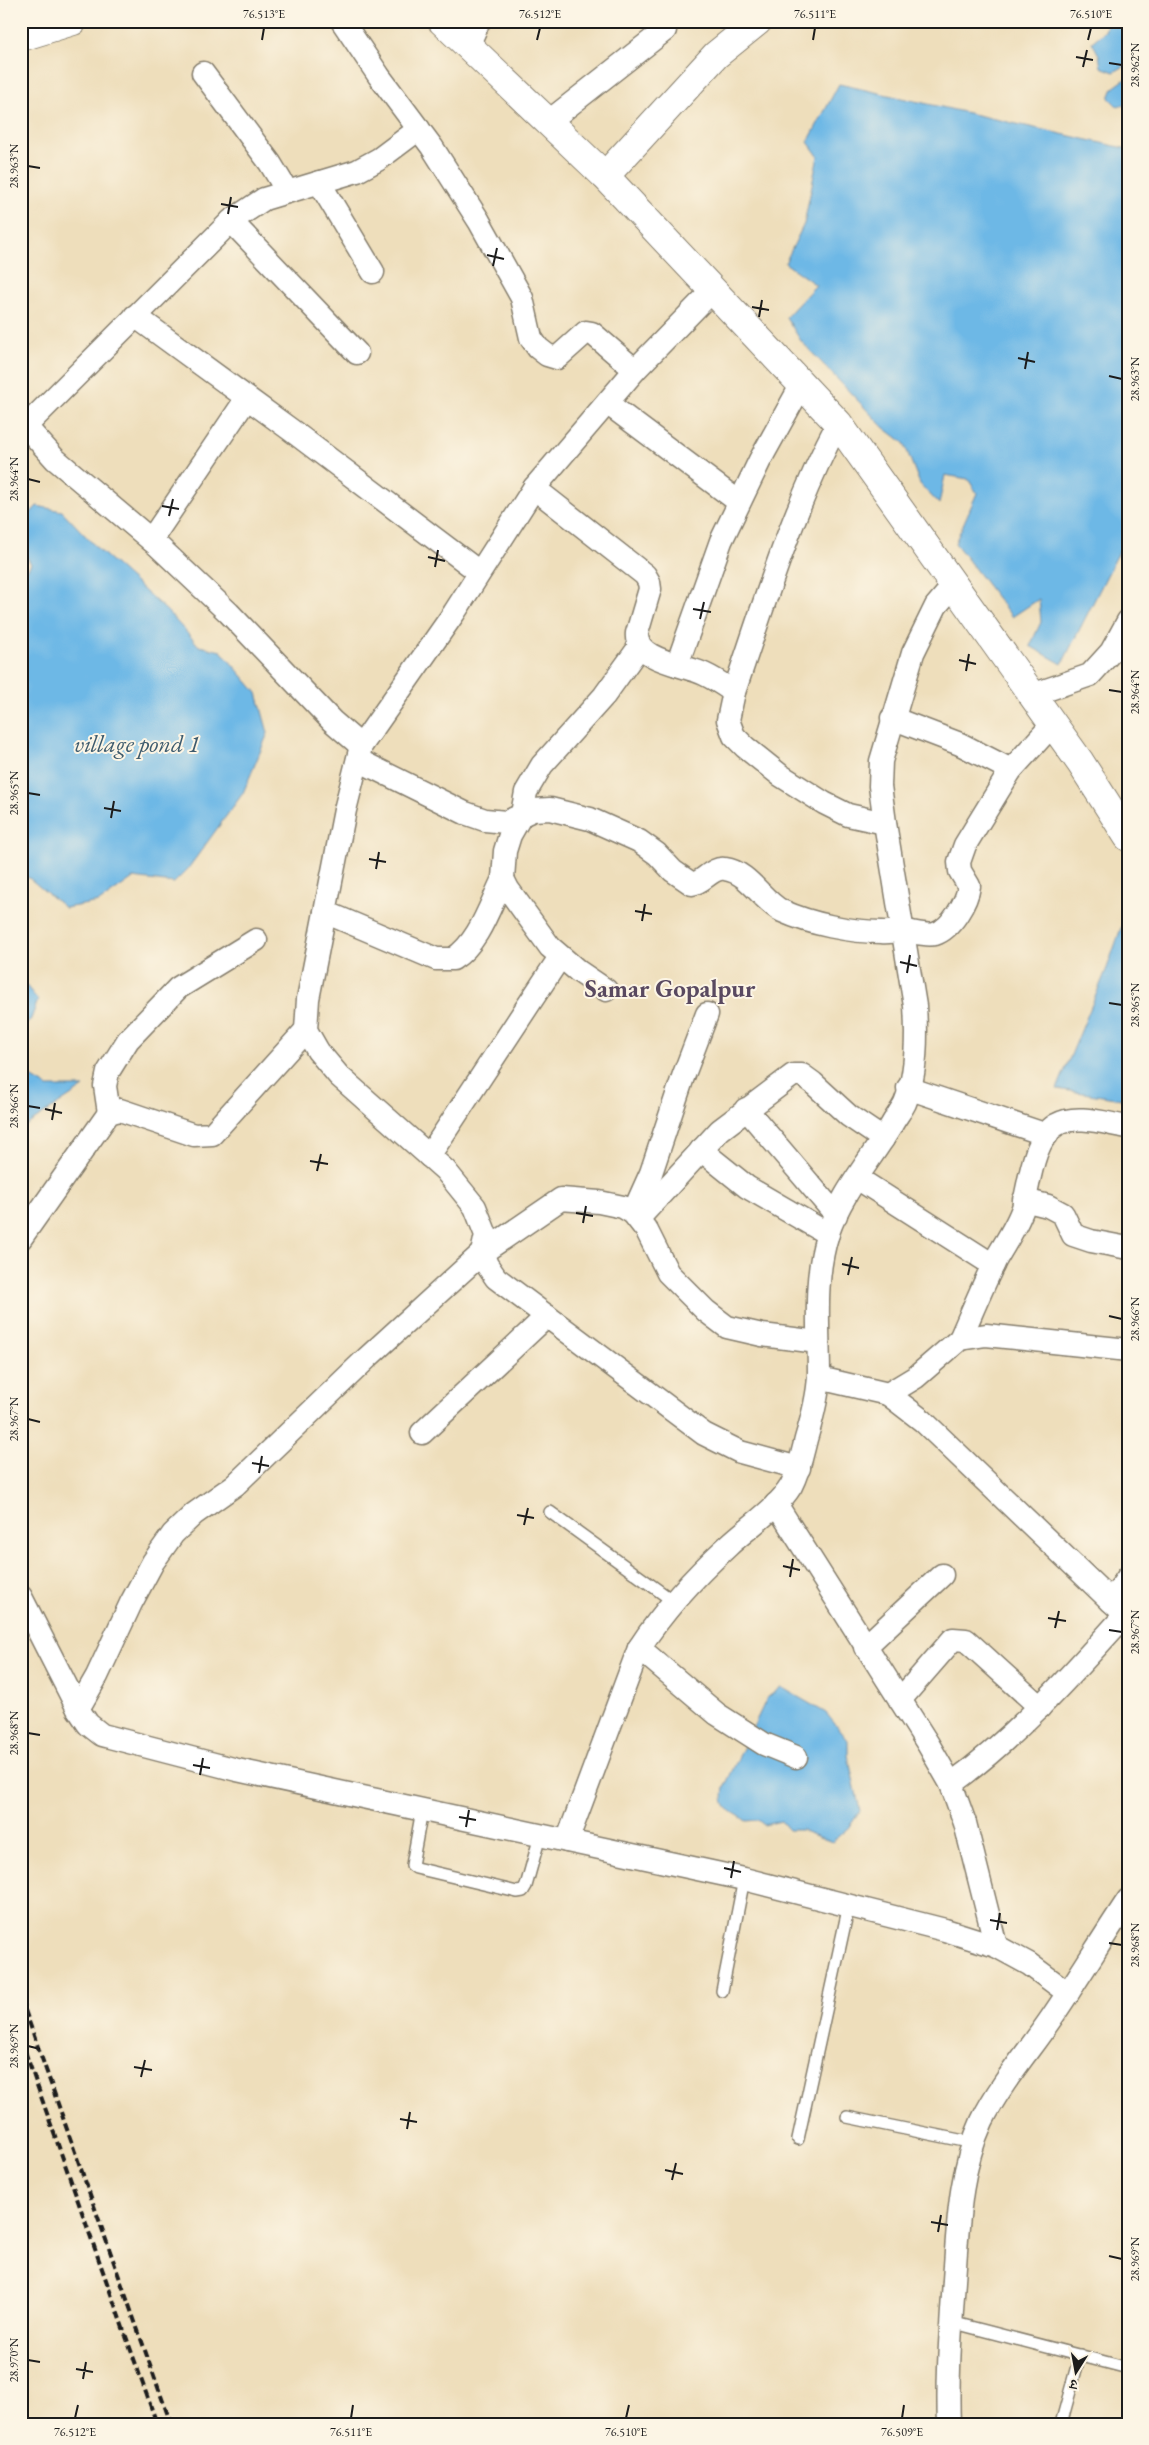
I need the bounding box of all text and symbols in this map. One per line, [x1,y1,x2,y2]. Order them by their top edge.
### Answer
text: 76.513°E [243,6,285,22]
text: 76.512°E [519,6,561,22]
text: 76.511°E [794,6,836,22]
text: 76.510°E [1070,6,1112,22]
text: 28.962°N [1127,42,1143,87]
text: 28.963°N [6,143,22,188]
text: 28.963°N [1127,356,1143,401]
text: 28.964°N [6,456,22,501]
text: 28.964°N [1127,669,1143,714]
water label: village pond 1 [74,728,200,759]
text: 28.965°N [6,770,22,815]
district label: Samar Gopalpur [585,972,756,1004]
text: 28.965°N [1127,982,1143,1027]
text: 28.966°N [6,1083,22,1128]
text: 28.966°N [1127,1296,1143,1341]
text: 28.967°N [6,1396,22,1441]
text: 28.967°N [1127,1609,1143,1654]
text: 28.968°N [6,1710,22,1755]
text: 28.968°N [1127,1922,1143,1967]
text: 28.969°N [6,2023,22,2068]
text: 28.969°N [1127,2236,1143,2281]
text: 28.970°N [6,2337,22,2382]
north arrow [1052,2348,1102,2398]
text: उ [1067,2375,1080,2394]
text: 76.512°E [54,2424,96,2440]
text: 76.511°E [330,2424,372,2440]
text: 76.510°E [605,2424,647,2440]
text: 76.509°E [881,2424,923,2440]

